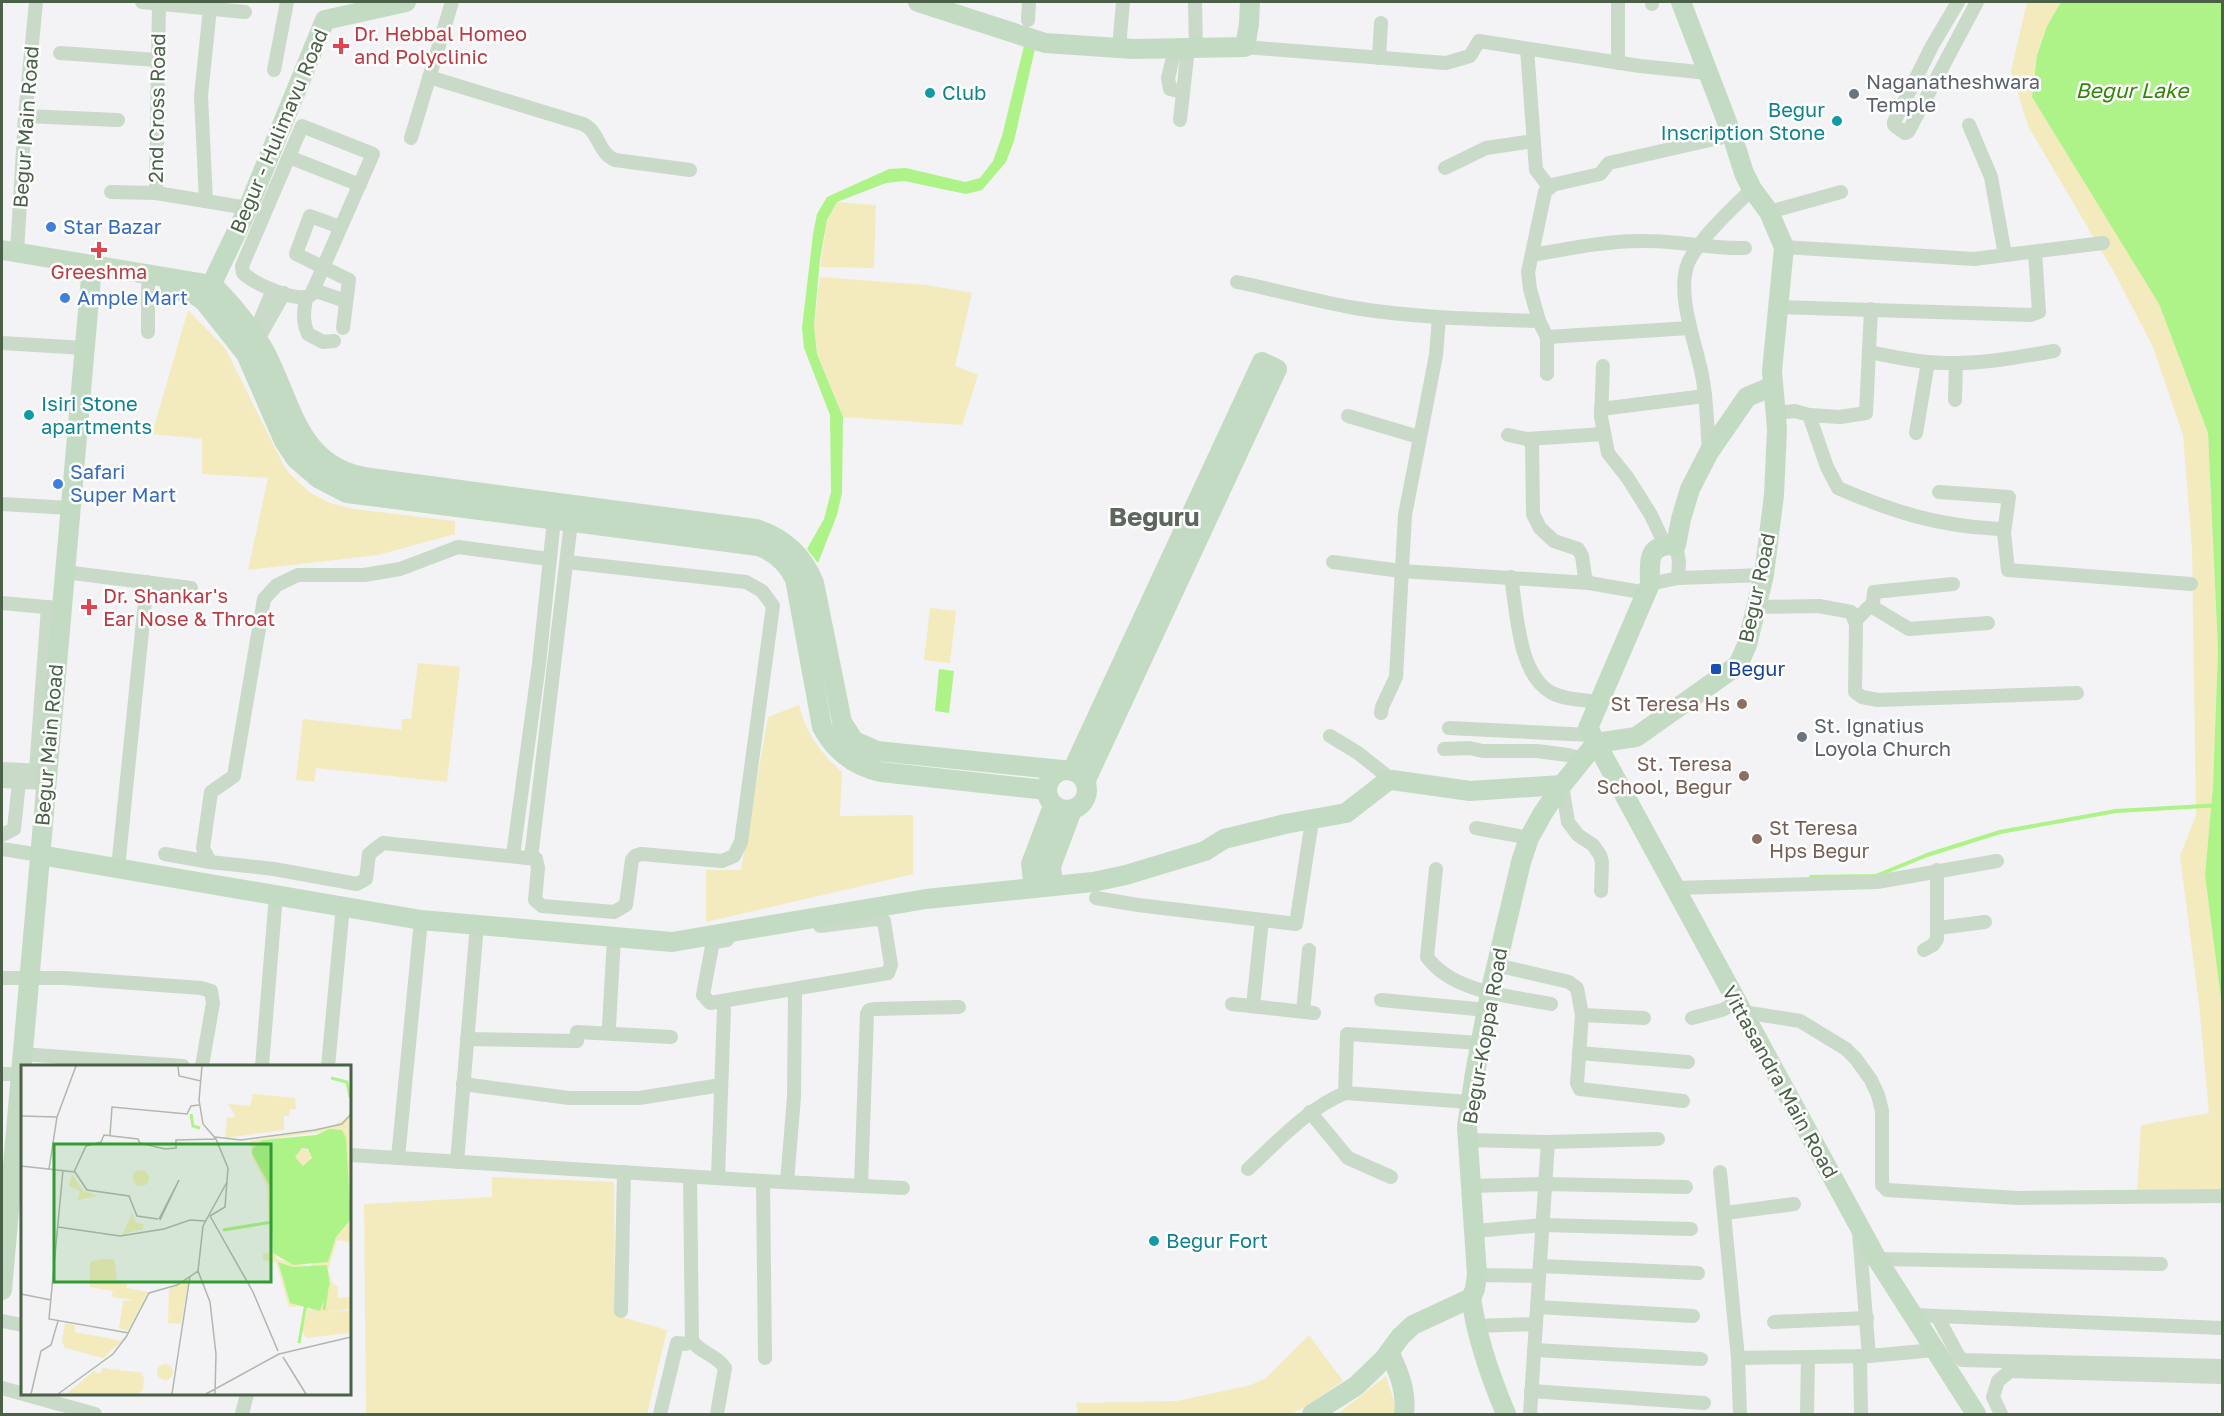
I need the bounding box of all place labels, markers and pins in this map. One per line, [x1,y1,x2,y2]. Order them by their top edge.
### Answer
place label: Dr. Hebbal Homeo and Polyclinic [354,21,527,68]
marker: Dr. Hebbal Homeo and Polyclinic [332,37,350,55]
place label: Naganatheshwara Temple [1866,69,2040,116]
place label: Club [942,80,986,104]
marker: Club [923,86,937,100]
marker: Naganatheshwara Temple [1847,87,1861,101]
place label: Begur Inscription Stone [1661,97,1825,144]
marker: Begur Inscription Stone [1830,114,1844,128]
place label: Star Bazar [63,214,162,238]
marker: Star Bazar [44,220,58,234]
marker: Greeshma [92,243,106,257]
place label: Greeshma [51,259,147,283]
place label: Ample Mart [77,285,188,309]
marker: Ample Mart [58,291,72,305]
place label: Isiri Stone apartments [41,391,152,438]
marker: Isiri Stone apartments [22,408,36,422]
place label: Safari Super Mart [70,459,176,506]
marker: Safari Super Mart [51,477,65,491]
place label: Dr. Shankar's Ear Nose & Throat [103,583,275,630]
marker: Dr. Shankar's Ear Nose & Throat [80,598,98,616]
place label: Begur [1728,656,1785,680]
marker: Begur [1709,662,1723,676]
place label: St Teresa Hs [1611,691,1730,715]
marker: St Teresa Hs [1735,697,1749,711]
place label: St. Ignatius Loyola Church [1814,713,1951,760]
marker: St. Ignatius Loyola Church [1795,730,1809,744]
place label: St. Teresa School, Begur [1596,751,1732,798]
marker: St. Teresa School, Begur [1737,769,1751,783]
place label: St Teresa Hps Begur [1769,815,1869,862]
marker: St Teresa Hps Begur [1750,832,1764,846]
place label: Begur Fort [1166,1228,1268,1252]
marker: Begur Fort [1147,1234,1161,1248]

